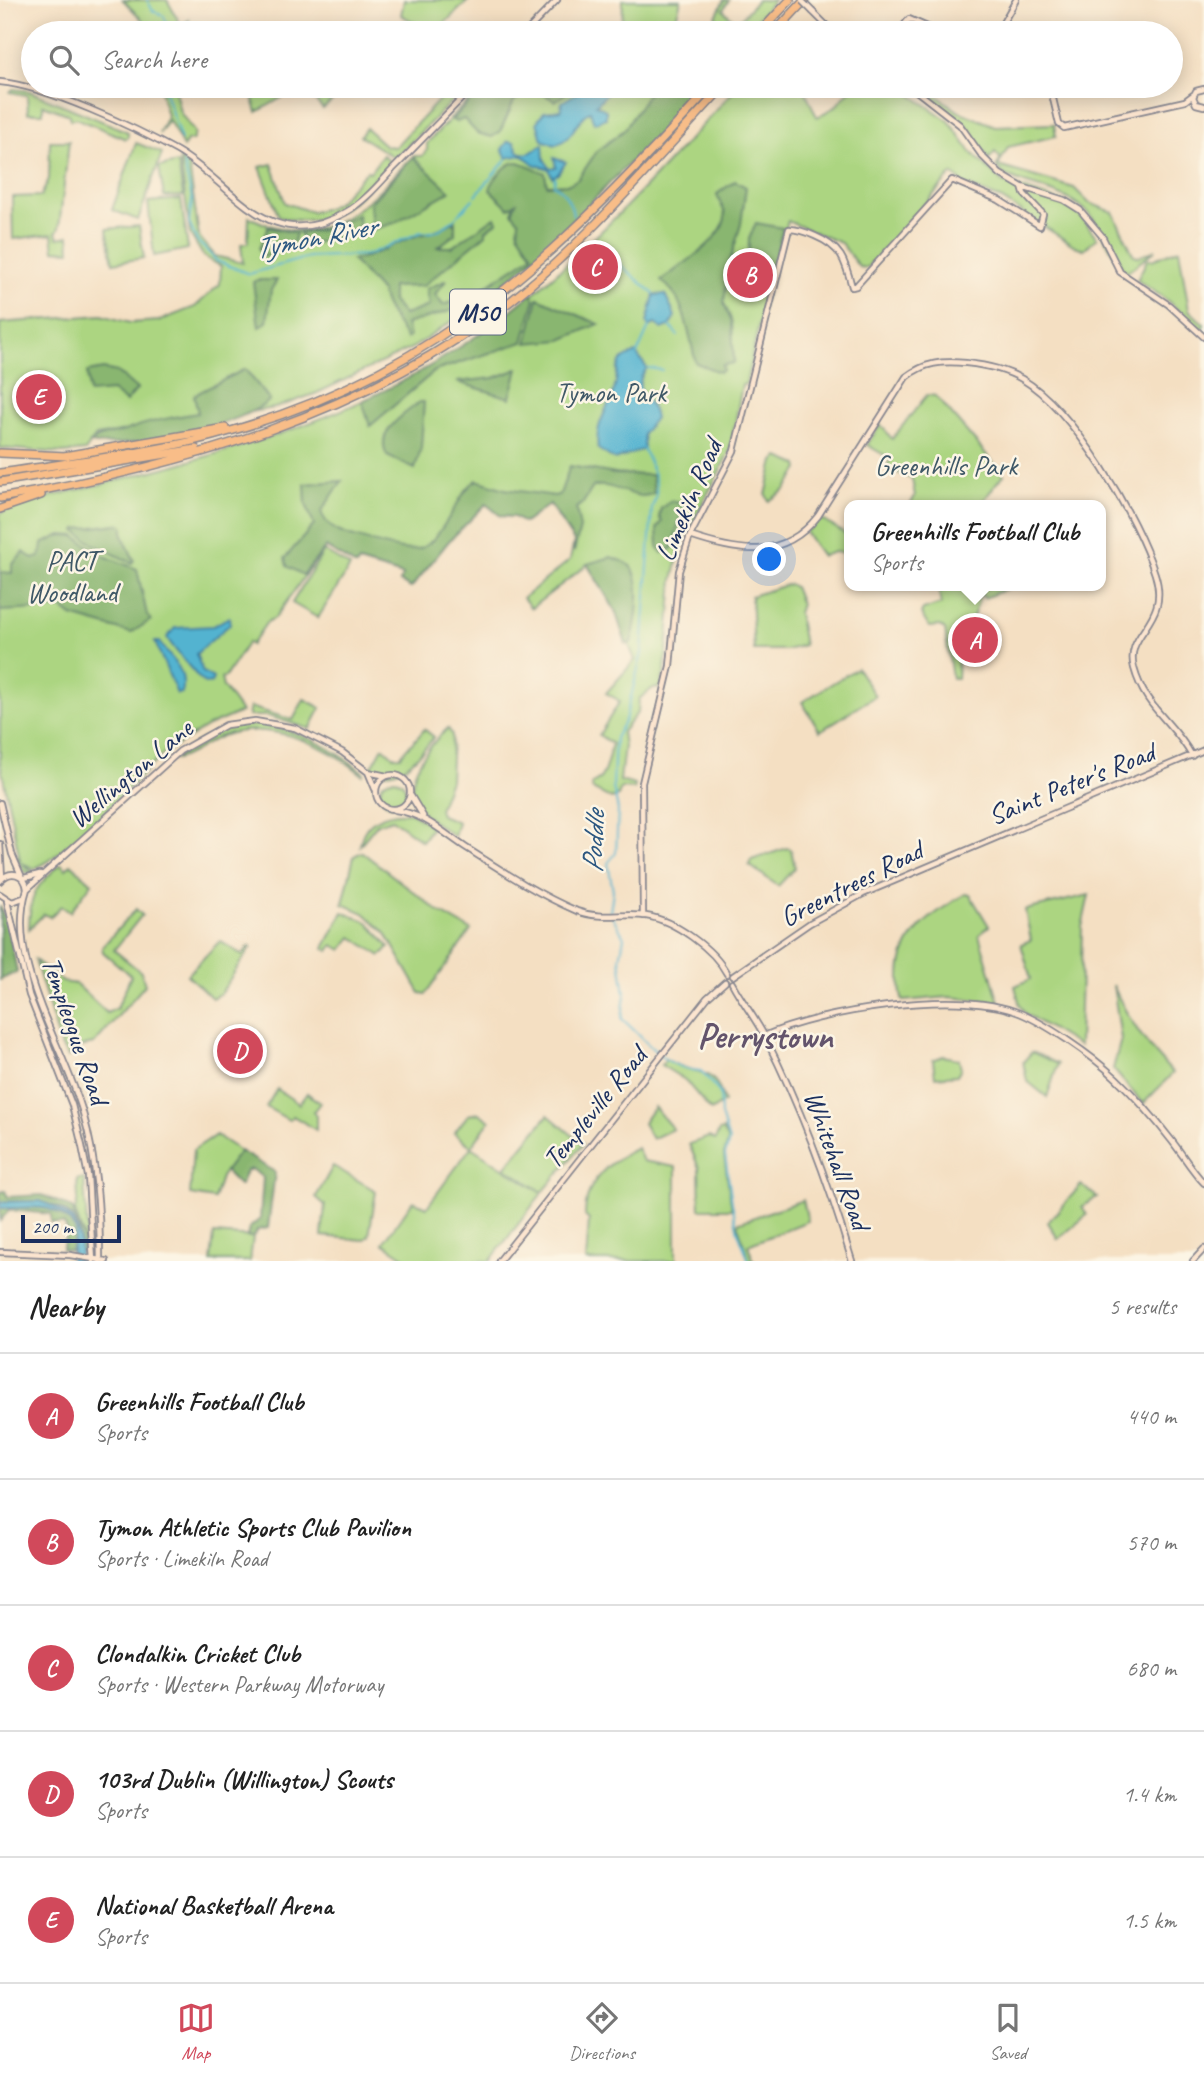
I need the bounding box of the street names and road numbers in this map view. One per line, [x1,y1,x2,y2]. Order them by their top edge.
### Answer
road number: M50 [450,290,506,334]
street label: Limekiln Road [647,430,731,566]
street label: Wellington Lane [61,710,201,835]
street label: Saint Peter's Road [983,733,1163,833]
street label: Greentrees Road [774,831,932,934]
street label: Templeogue Road [34,952,118,1112]
street label: Templeville Road [535,1036,657,1175]
street label: Whitehall Road [796,1086,880,1238]

